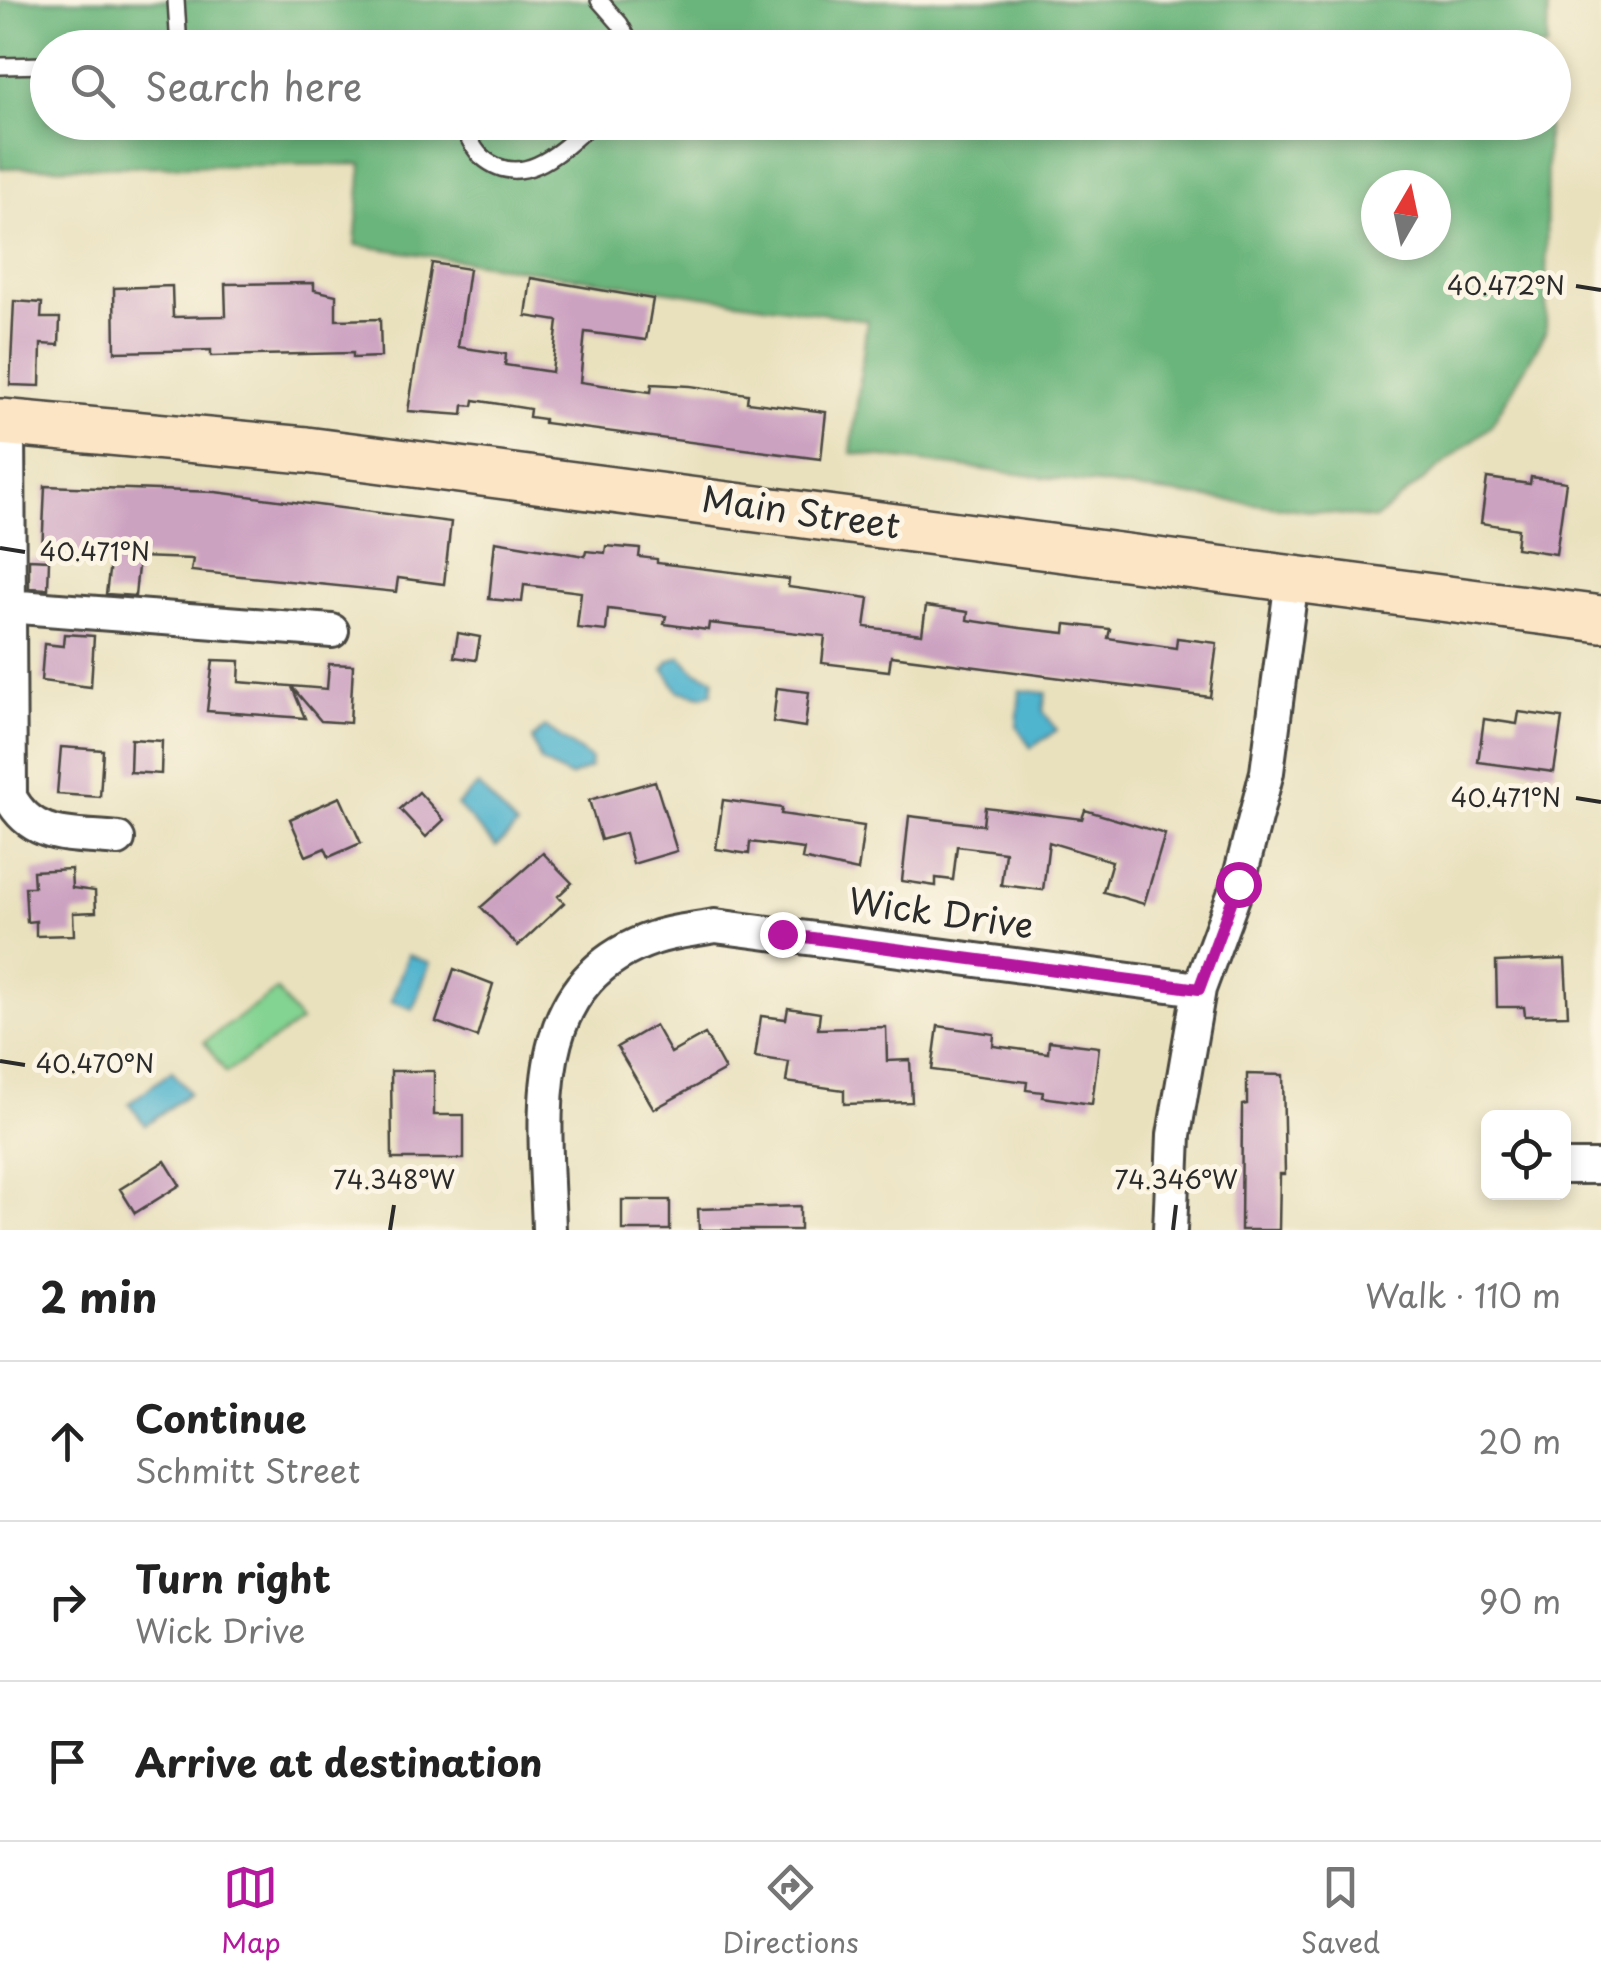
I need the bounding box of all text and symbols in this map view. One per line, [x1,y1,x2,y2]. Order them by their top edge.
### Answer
search box [30,30,1571,140]
text: Search here [145,57,362,114]
icon: search [65,58,120,113]
north arrow [1361,170,1451,260]
text: 40.472°N [1447,266,1565,304]
street label: Main Street [699,470,904,551]
text: 40.471°N [40,532,150,570]
text: 40.471°N [1451,778,1561,816]
route start [1216,862,1262,908]
street label: Wick Drive [845,872,1037,951]
route end [760,912,806,958]
text: 40.470°N [36,1044,154,1082]
map controls [1481,1110,1571,1200]
button: locate [1481,1110,1571,1200]
text: 74.348°W [333,1160,455,1198]
text: 74.346°W [1114,1160,1238,1198]
text: 2 min [40,1264,157,1327]
text: Walk · 110 m [1365,1271,1561,1319]
text: Continue [135,1389,306,1446]
icon: ahead [40,1414,95,1469]
text: 20 m [1479,1417,1561,1465]
text: Schmitt Street [135,1446,360,1494]
text: Turn right [135,1549,331,1606]
icon: right [40,1574,95,1629]
text: 90 m [1479,1577,1561,1625]
text: Wick Drive [135,1606,305,1654]
text: Arrive at destination [135,1733,543,1790]
icon: arrive [40,1734,95,1789]
tab: Map [221,1860,281,1963]
tab: Directions [723,1860,859,1963]
tab: Saved [1301,1860,1380,1963]

